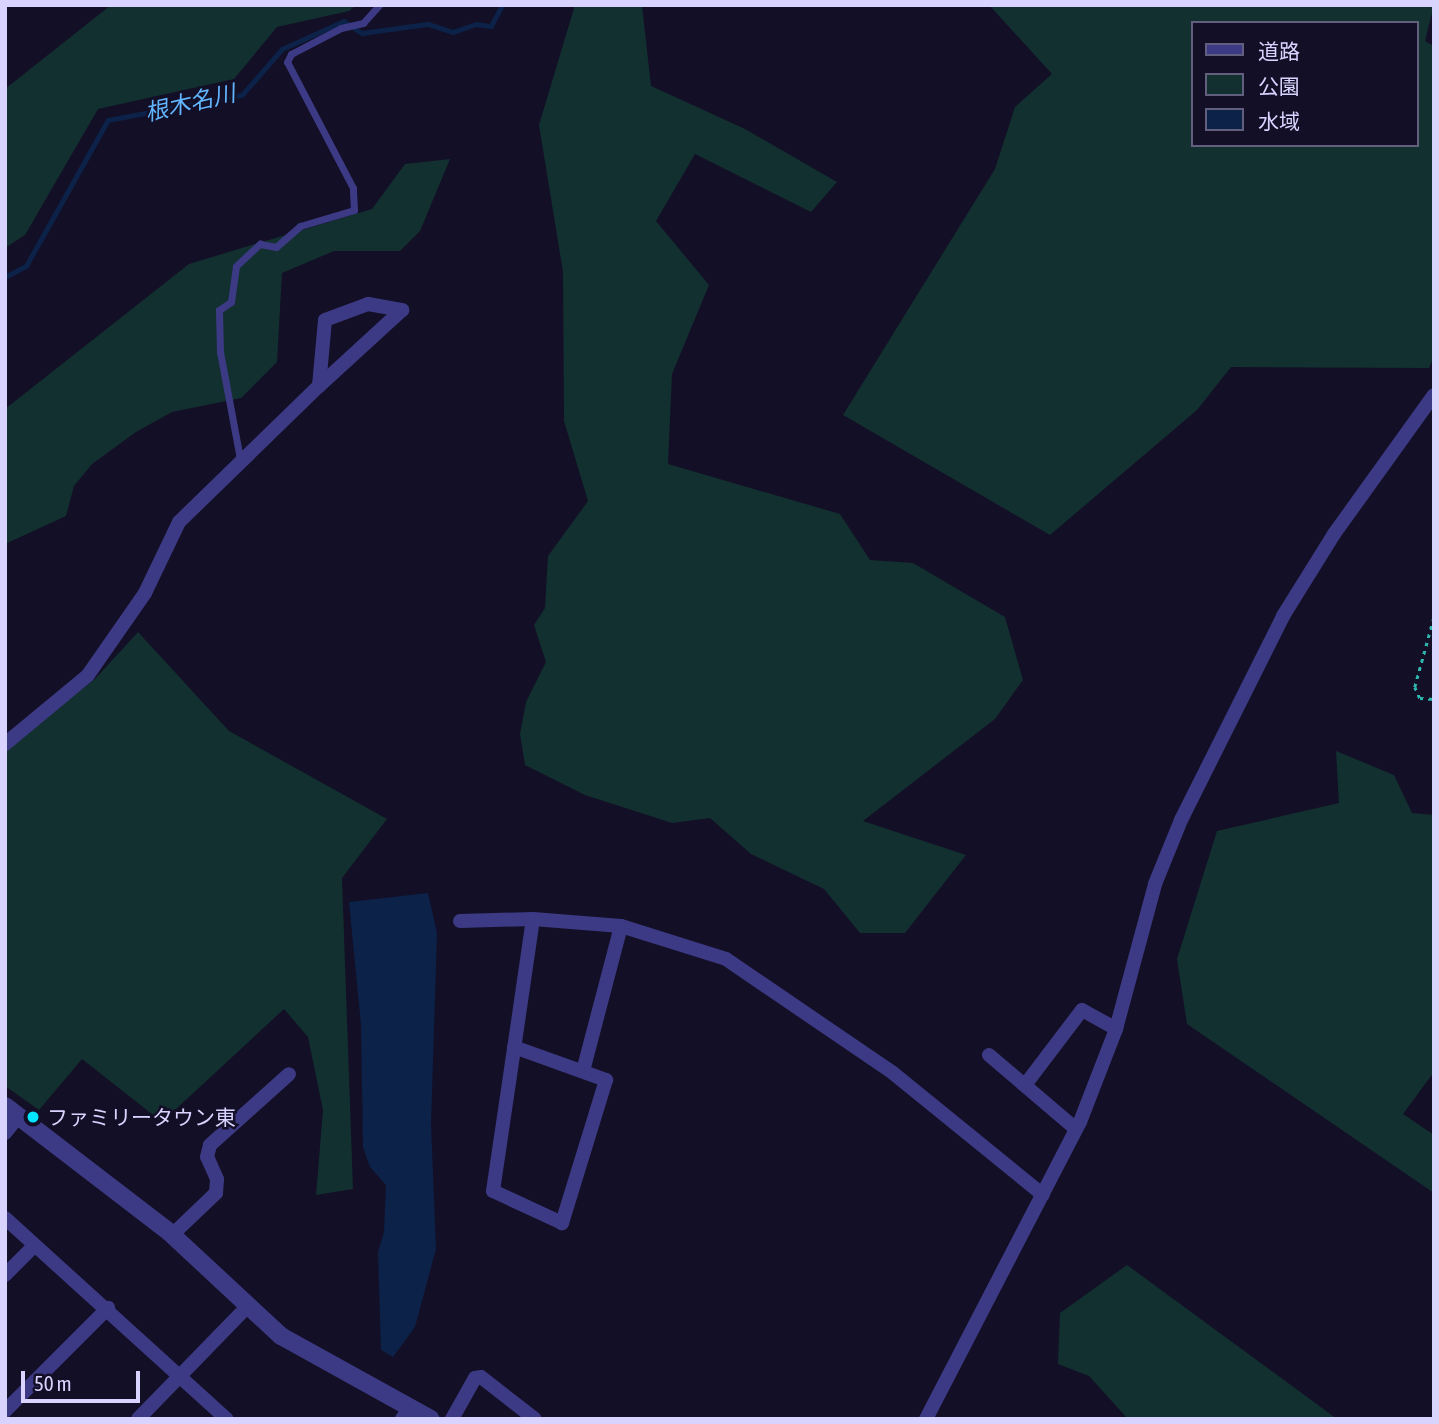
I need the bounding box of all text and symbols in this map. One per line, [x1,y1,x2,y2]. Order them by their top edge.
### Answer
legend [1190,21,1418,147]
text: 道路 [1258,39,1300,63]
text: 公園 [1258,74,1300,98]
water label: 根木名川 [142,79,238,127]
text: 水域 [1258,109,1300,133]
place label: ファミリータウン東 [47,1104,236,1130]
marker: ファミリータウン東 [25,1109,41,1125]
scale bar [24,1358,144,1402]
text: 50 m [34,1371,72,1395]

